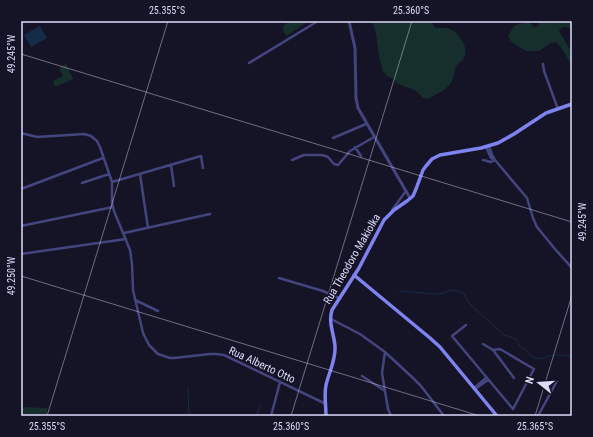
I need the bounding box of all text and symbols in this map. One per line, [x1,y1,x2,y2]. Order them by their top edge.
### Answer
text: 25.355°S [149,5,185,16]
text: 25.360°S [393,5,429,16]
text: 49.245°W [6,34,17,73]
text: 49.245°W [577,202,588,241]
street label: Rua Theodoro Makiolka [321,212,383,306]
text: 49.250°W [6,256,17,295]
street label: Rua Alberto Otto [227,344,298,386]
north arrow [519,363,559,403]
text: N [523,375,537,385]
text: 25.355°S [29,421,65,432]
text: 25.360°S [273,421,309,432]
text: 25.365°S [517,421,553,432]

